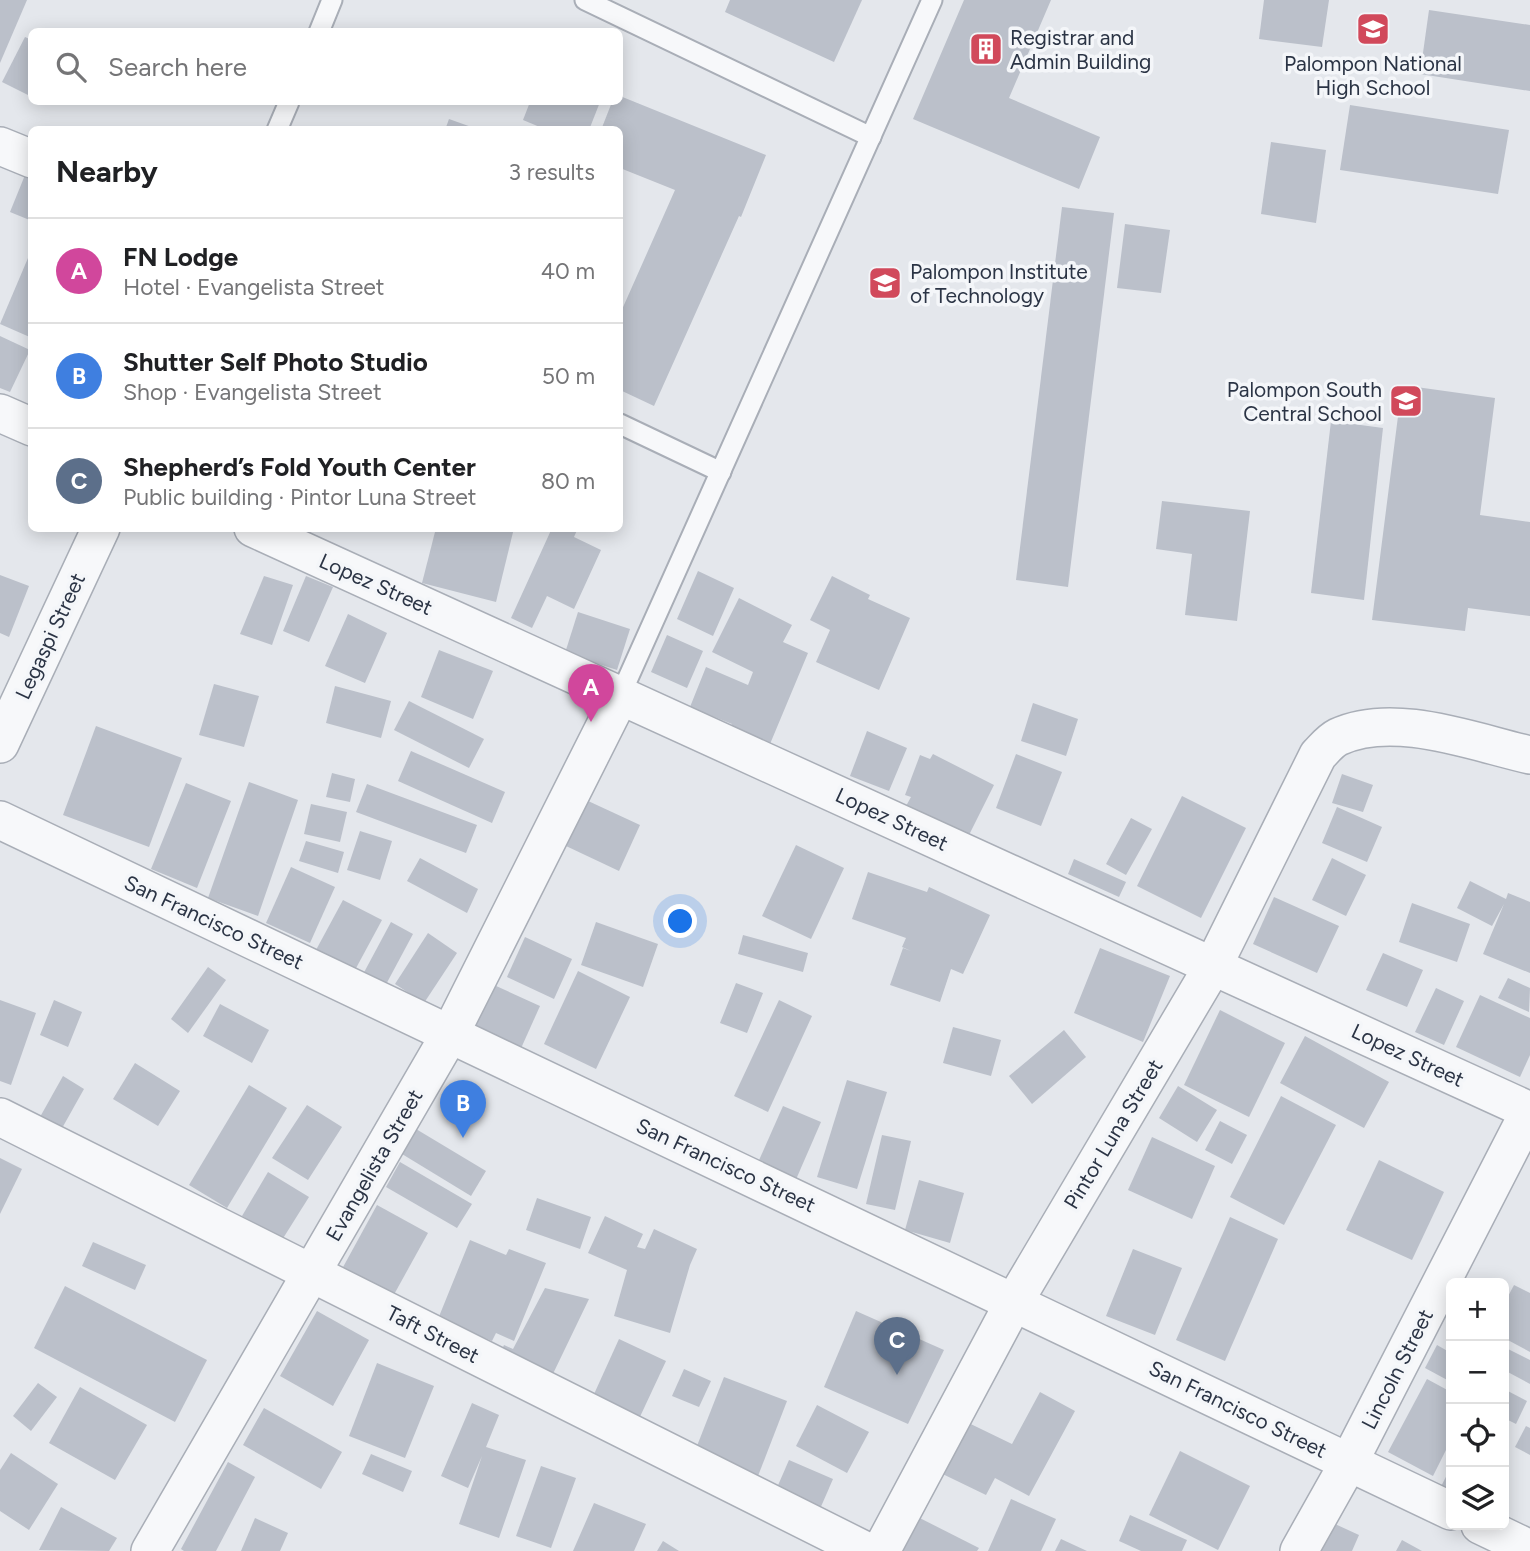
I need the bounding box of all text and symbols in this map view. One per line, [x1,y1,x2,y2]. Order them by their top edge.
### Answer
school or university icon: Palompon National High School [1354,10,1392,48]
place label: Registrar and Admin Building [1010,25,1151,74]
search box [28,28,623,105]
building icon: Registrar and Admin Building [967,30,1005,68]
icon: search [52,48,90,86]
text: Search here [108,51,247,83]
place label: Palompon National High School [1284,51,1462,100]
text: Nearby [56,153,158,190]
text: 3 results [508,158,595,186]
text: FN Lodge [123,241,238,273]
text: A [71,257,87,285]
text: 40 m [541,257,595,285]
place label: Palompon Institute of Technology [910,259,1088,308]
school or university icon: Palompon Institute of Technology [866,264,904,302]
text: Hotel · Evangelista Street [123,273,385,301]
text: Shutter Self Photo Studio [123,346,428,378]
text: B [72,362,86,390]
text: 50 m [542,362,595,390]
place label: Palompon South Central School [1227,377,1382,426]
text: Shop · Evangelista Street [123,378,382,406]
school or university icon: Palompon South Central School [1387,382,1425,420]
text: Shepherd’s Fold Youth Center [123,451,476,483]
text: C [71,467,87,495]
text: 80 m [541,467,595,495]
text: Public building · Pintor Luna Street [123,483,476,511]
street label: Lopez Street [316,548,437,620]
street label: Legaspi Street [10,569,90,703]
pin: A [568,664,614,722]
street label: Lopez Street [832,782,952,856]
street label: San Francisco Street [120,870,308,975]
your location [663,904,697,938]
street label: Lopez Street [1348,1018,1468,1092]
street label: Pintor Luna Street [1058,1055,1168,1213]
pin: B [440,1080,486,1138]
street label: Evangelista Street [320,1085,428,1245]
street label: San Francisco Street [632,1113,820,1218]
map controls [1446,1278,1509,1530]
button: + [1446,1278,1509,1341]
street label: Taft Street [382,1300,484,1368]
street label: Lincoln Street [1356,1305,1438,1433]
pin: C [874,1317,920,1375]
button: − [1446,1341,1509,1404]
street label: San Francisco Street [1145,1355,1331,1463]
button: locate [1446,1404,1509,1467]
button: layers [1446,1467,1509,1530]

